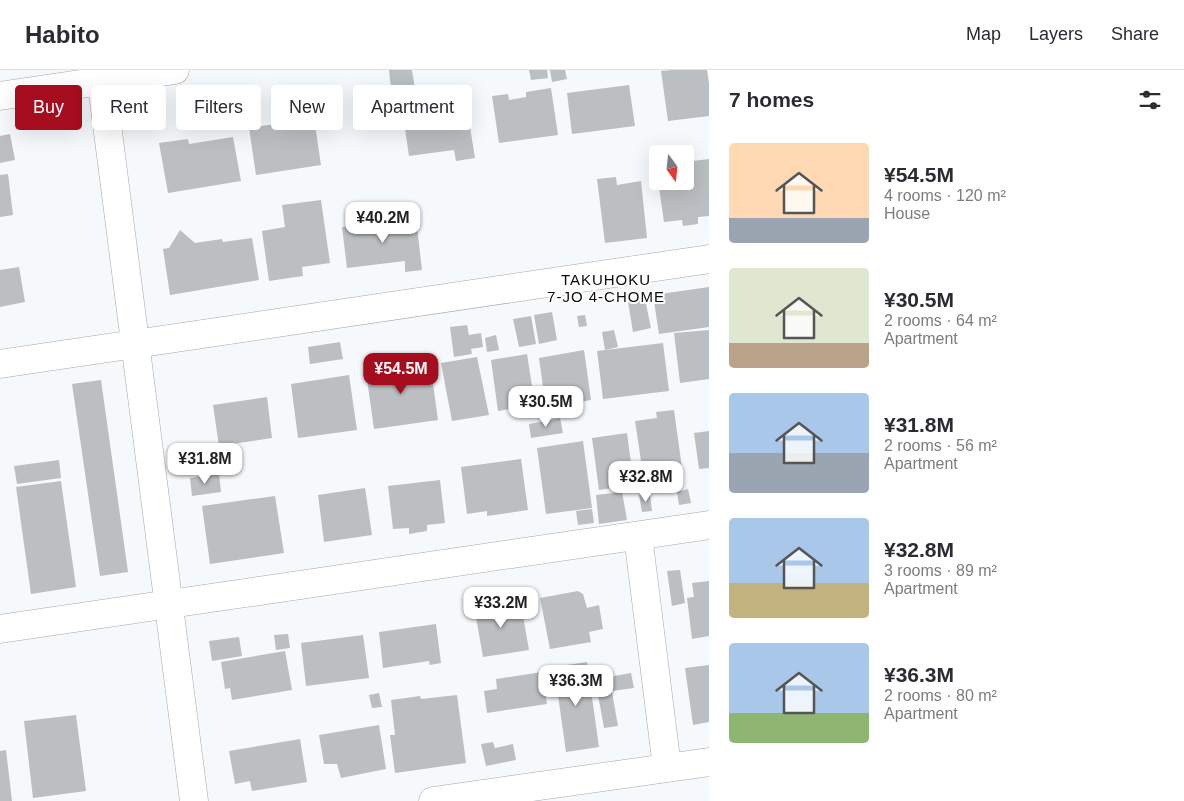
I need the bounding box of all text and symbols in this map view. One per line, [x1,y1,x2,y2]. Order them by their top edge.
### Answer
text: Habito [25,21,100,48]
text: Map [966,24,1001,44]
text: Layers [1029,24,1083,44]
text: Share [1111,24,1159,44]
chip: Buy [15,85,82,130]
chip: Rent [92,85,166,130]
chip: Filters [176,85,261,130]
chip: New [271,85,343,130]
chip: Apartment [353,85,472,130]
icon: filters [1136,86,1164,114]
text: 7 homes [729,88,814,111]
north arrow [649,145,694,190]
map controls [649,145,694,190]
icon: home [769,163,829,223]
text: ¥54.5M [884,163,954,186]
text: 4 rooms · 120 m² [884,187,1006,204]
pin: ¥40.2M [342,202,424,244]
text: House [884,205,930,222]
text: ¥40.2M [356,209,410,226]
district label: TAKUHOKU 7-JO 4-CHOME [547,271,665,305]
icon: home [769,288,829,348]
text: ¥30.5M [884,288,954,311]
text: 2 rooms · 64 m² [884,312,997,329]
text: Apartment [884,330,958,347]
pin: ¥54.5M [360,352,442,395]
text: ¥54.5M [374,360,428,377]
pin: ¥30.5M [505,386,587,428]
text: ¥30.5M [519,393,573,410]
icon: home [769,413,829,473]
text: ¥31.8M [884,413,954,436]
text: 2 rooms · 56 m² [884,437,997,454]
pin: ¥31.8M [164,442,246,485]
text: ¥31.8M [178,450,232,467]
text: Apartment [884,455,958,472]
pin: ¥32.8M [605,460,687,503]
text: ¥32.8M [619,468,673,485]
icon: home [769,538,829,598]
text: ¥32.8M [884,538,954,561]
text: 3 rooms · 89 m² [884,562,997,579]
text: Apartment [884,580,958,597]
pin: ¥33.2M [460,586,542,629]
text: ¥33.2M [474,594,528,611]
icon: home [769,663,829,723]
text: ¥36.3M [884,663,954,686]
pin: ¥36.3M [535,664,617,707]
text: ¥36.3M [549,672,603,689]
text: 2 rooms · 80 m² [884,687,997,704]
text: Apartment [884,705,958,722]

